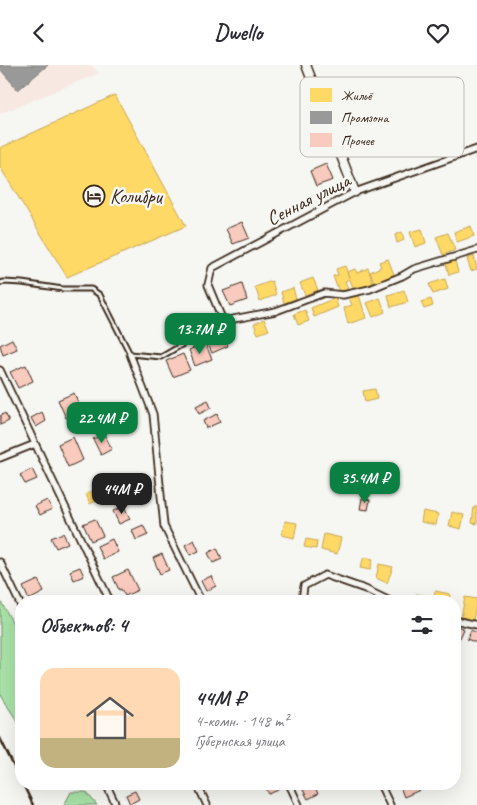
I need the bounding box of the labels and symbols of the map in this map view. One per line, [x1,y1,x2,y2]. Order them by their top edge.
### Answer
legend [300,77,464,157]
text: Жильё [341,87,374,104]
text: Промзона [341,109,389,126]
text: Прочее [341,132,375,149]
street label: Сенная улица [262,167,356,231]
hotel icon: Колибри [82,184,106,208]
place label: Колибри [110,184,164,209]
pin: 13.7M ₽ [154,313,246,355]
pin: 22.4M ₽ [56,401,148,444]
pin: 35.4M ₽ [319,461,411,504]
pin: 44M ₽ [87,473,157,515]

